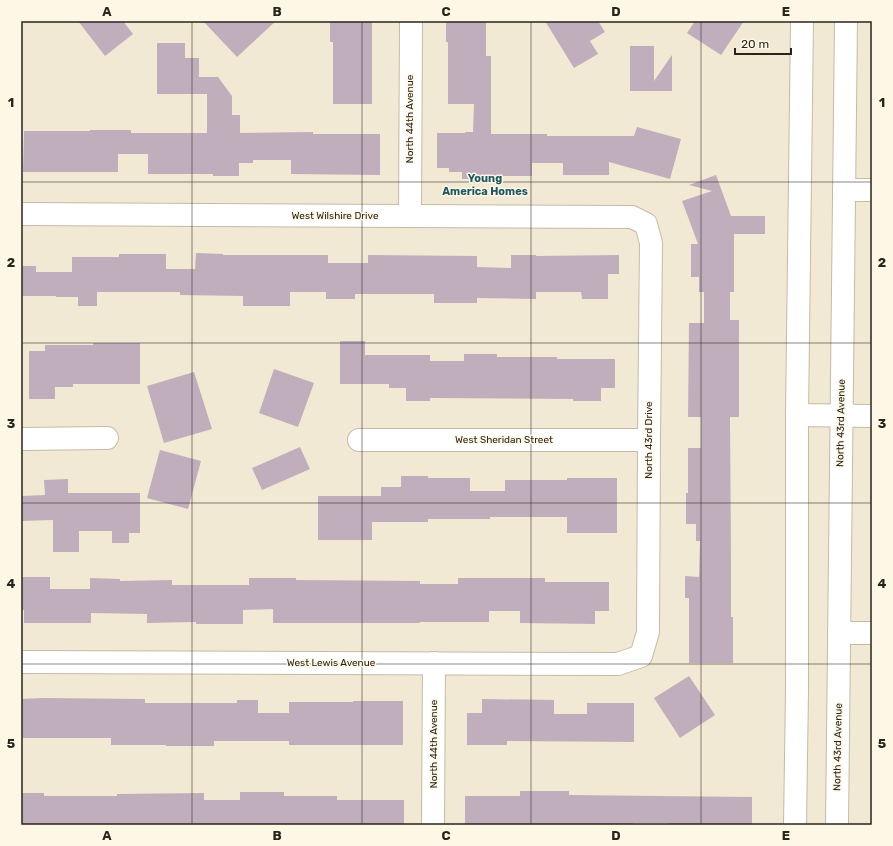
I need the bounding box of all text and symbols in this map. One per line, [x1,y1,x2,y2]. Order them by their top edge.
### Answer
text: A [102,4,112,19]
text: B [272,4,282,19]
text: C [441,4,451,19]
text: D [611,4,621,19]
text: E [782,4,790,19]
scale bar [735,30,791,56]
text: 20 m [741,37,769,51]
street label: North 44th Avenue [404,74,416,163]
text: 1 [8,95,14,110]
text: 1 [879,95,885,110]
district label: Young America Homes [442,172,528,198]
street label: West Wilshire Drive [292,210,379,222]
text: 2 [7,255,15,270]
text: 2 [878,255,886,270]
street label: North 43rd Avenue [834,378,848,467]
street label: North 43rd Drive [643,401,655,479]
text: 3 [7,416,16,431]
text: 3 [878,416,887,431]
street label: West Sheridan Street [455,434,553,446]
text: 4 [7,576,16,591]
text: 4 [878,576,887,591]
street label: West Lewis Avenue [287,657,376,669]
street label: North 44th Avenue [428,699,440,788]
street label: North 43rd Avenue [831,702,845,791]
text: 5 [7,736,15,751]
text: 5 [878,736,886,751]
text: A [102,828,112,843]
text: B [272,828,282,843]
text: C [441,828,451,843]
text: D [611,828,621,843]
text: E [782,828,790,843]

